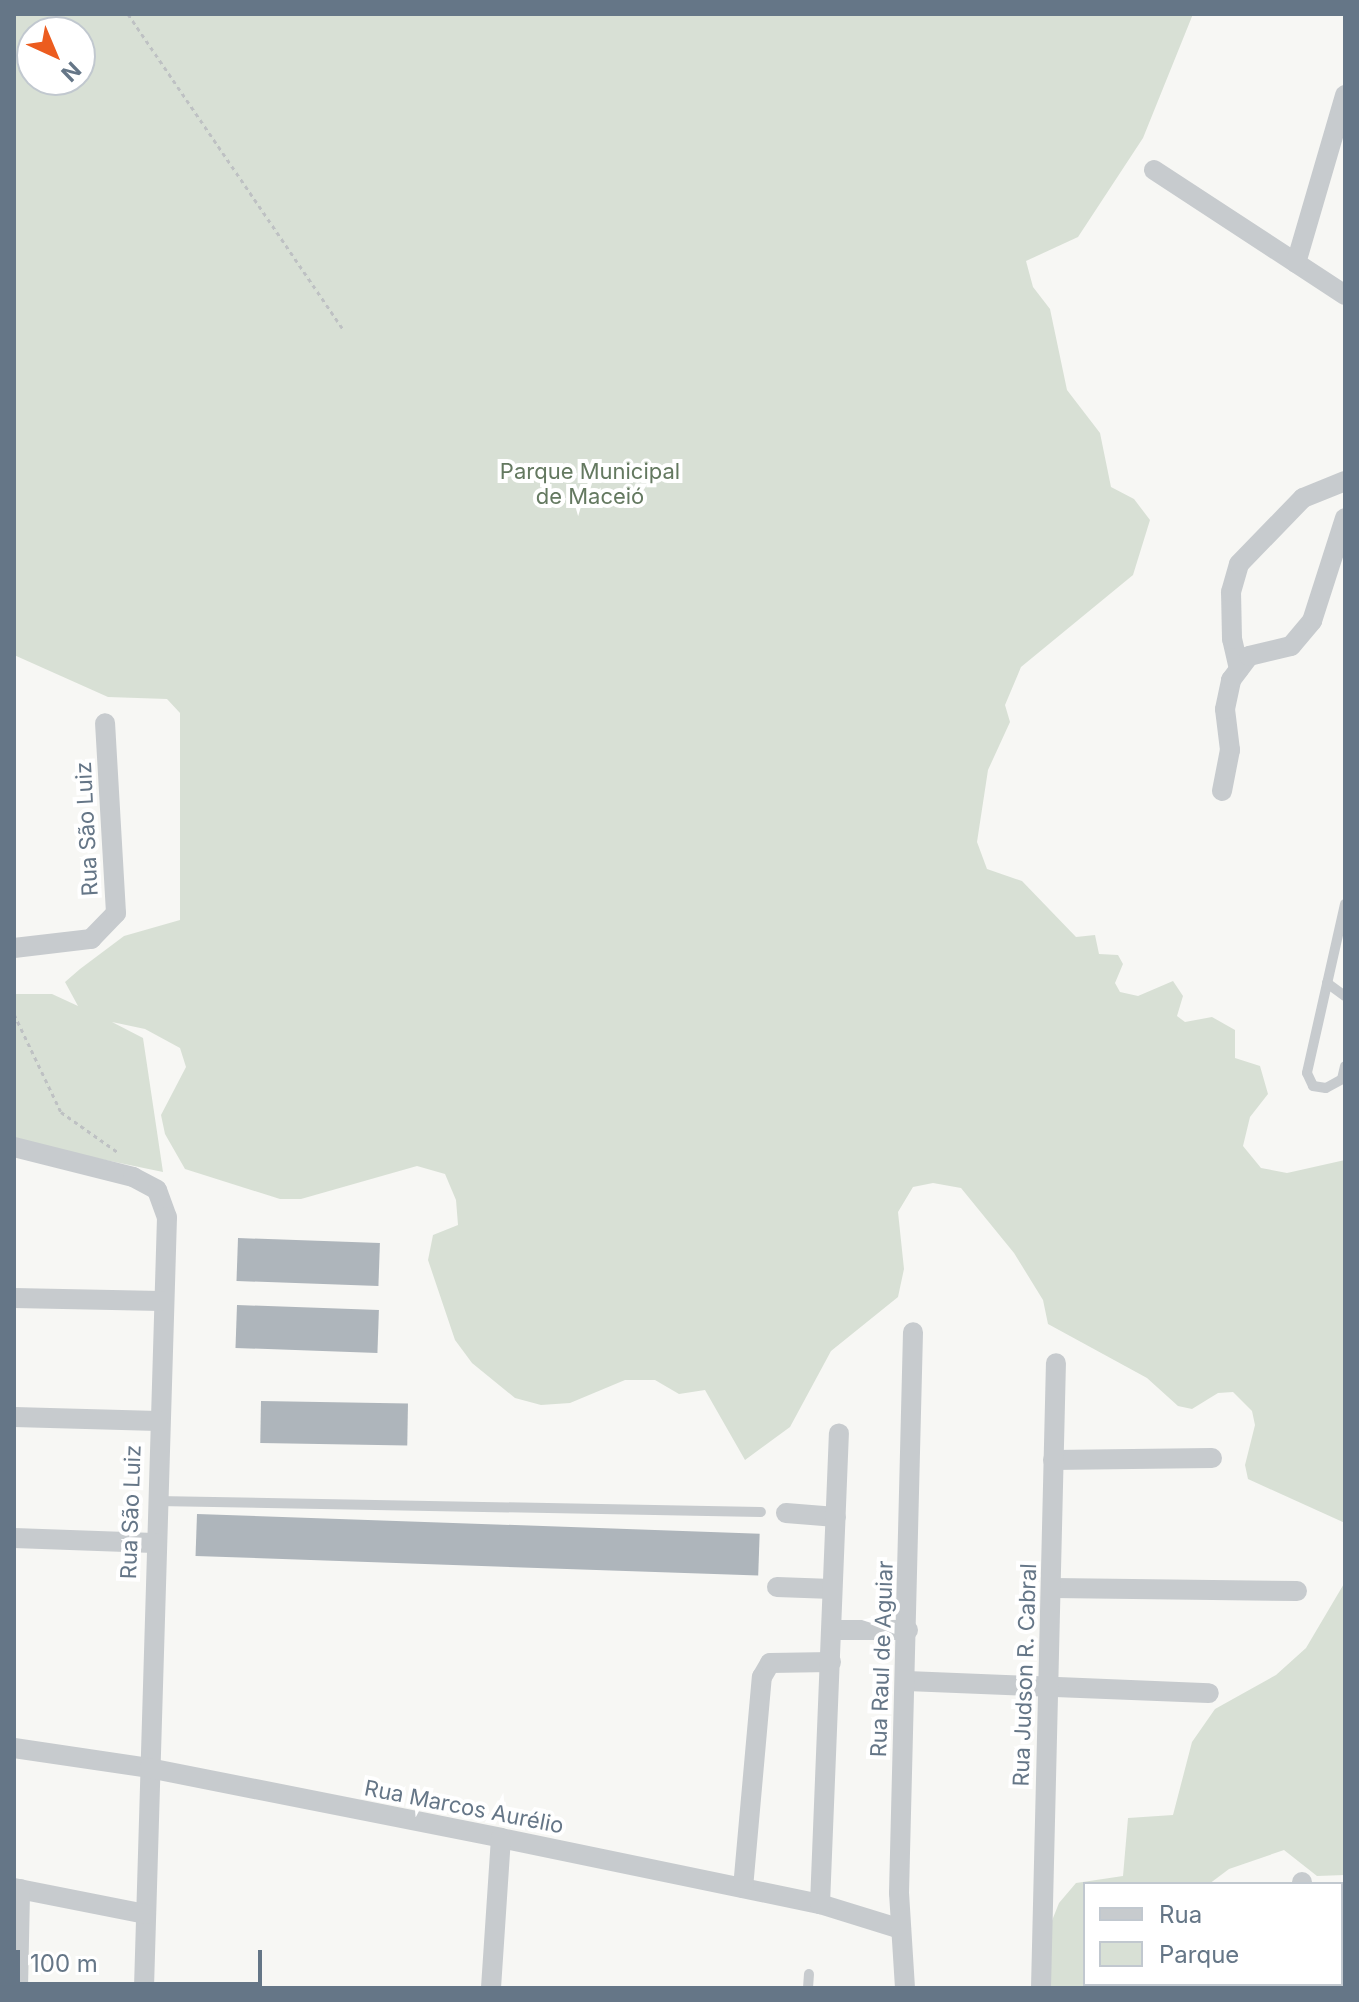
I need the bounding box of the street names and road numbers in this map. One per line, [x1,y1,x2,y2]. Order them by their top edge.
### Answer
street label: Rua São Luiz [70,761,104,897]
street label: Rua São Luiz [115,1444,147,1580]
street label: Rua Raul de Aguiar [865,1560,899,1758]
street label: Rua Judson R. Cabral [1008,1563,1042,1787]
street label: Rua Marcos Aurélio [362,1775,566,1839]

